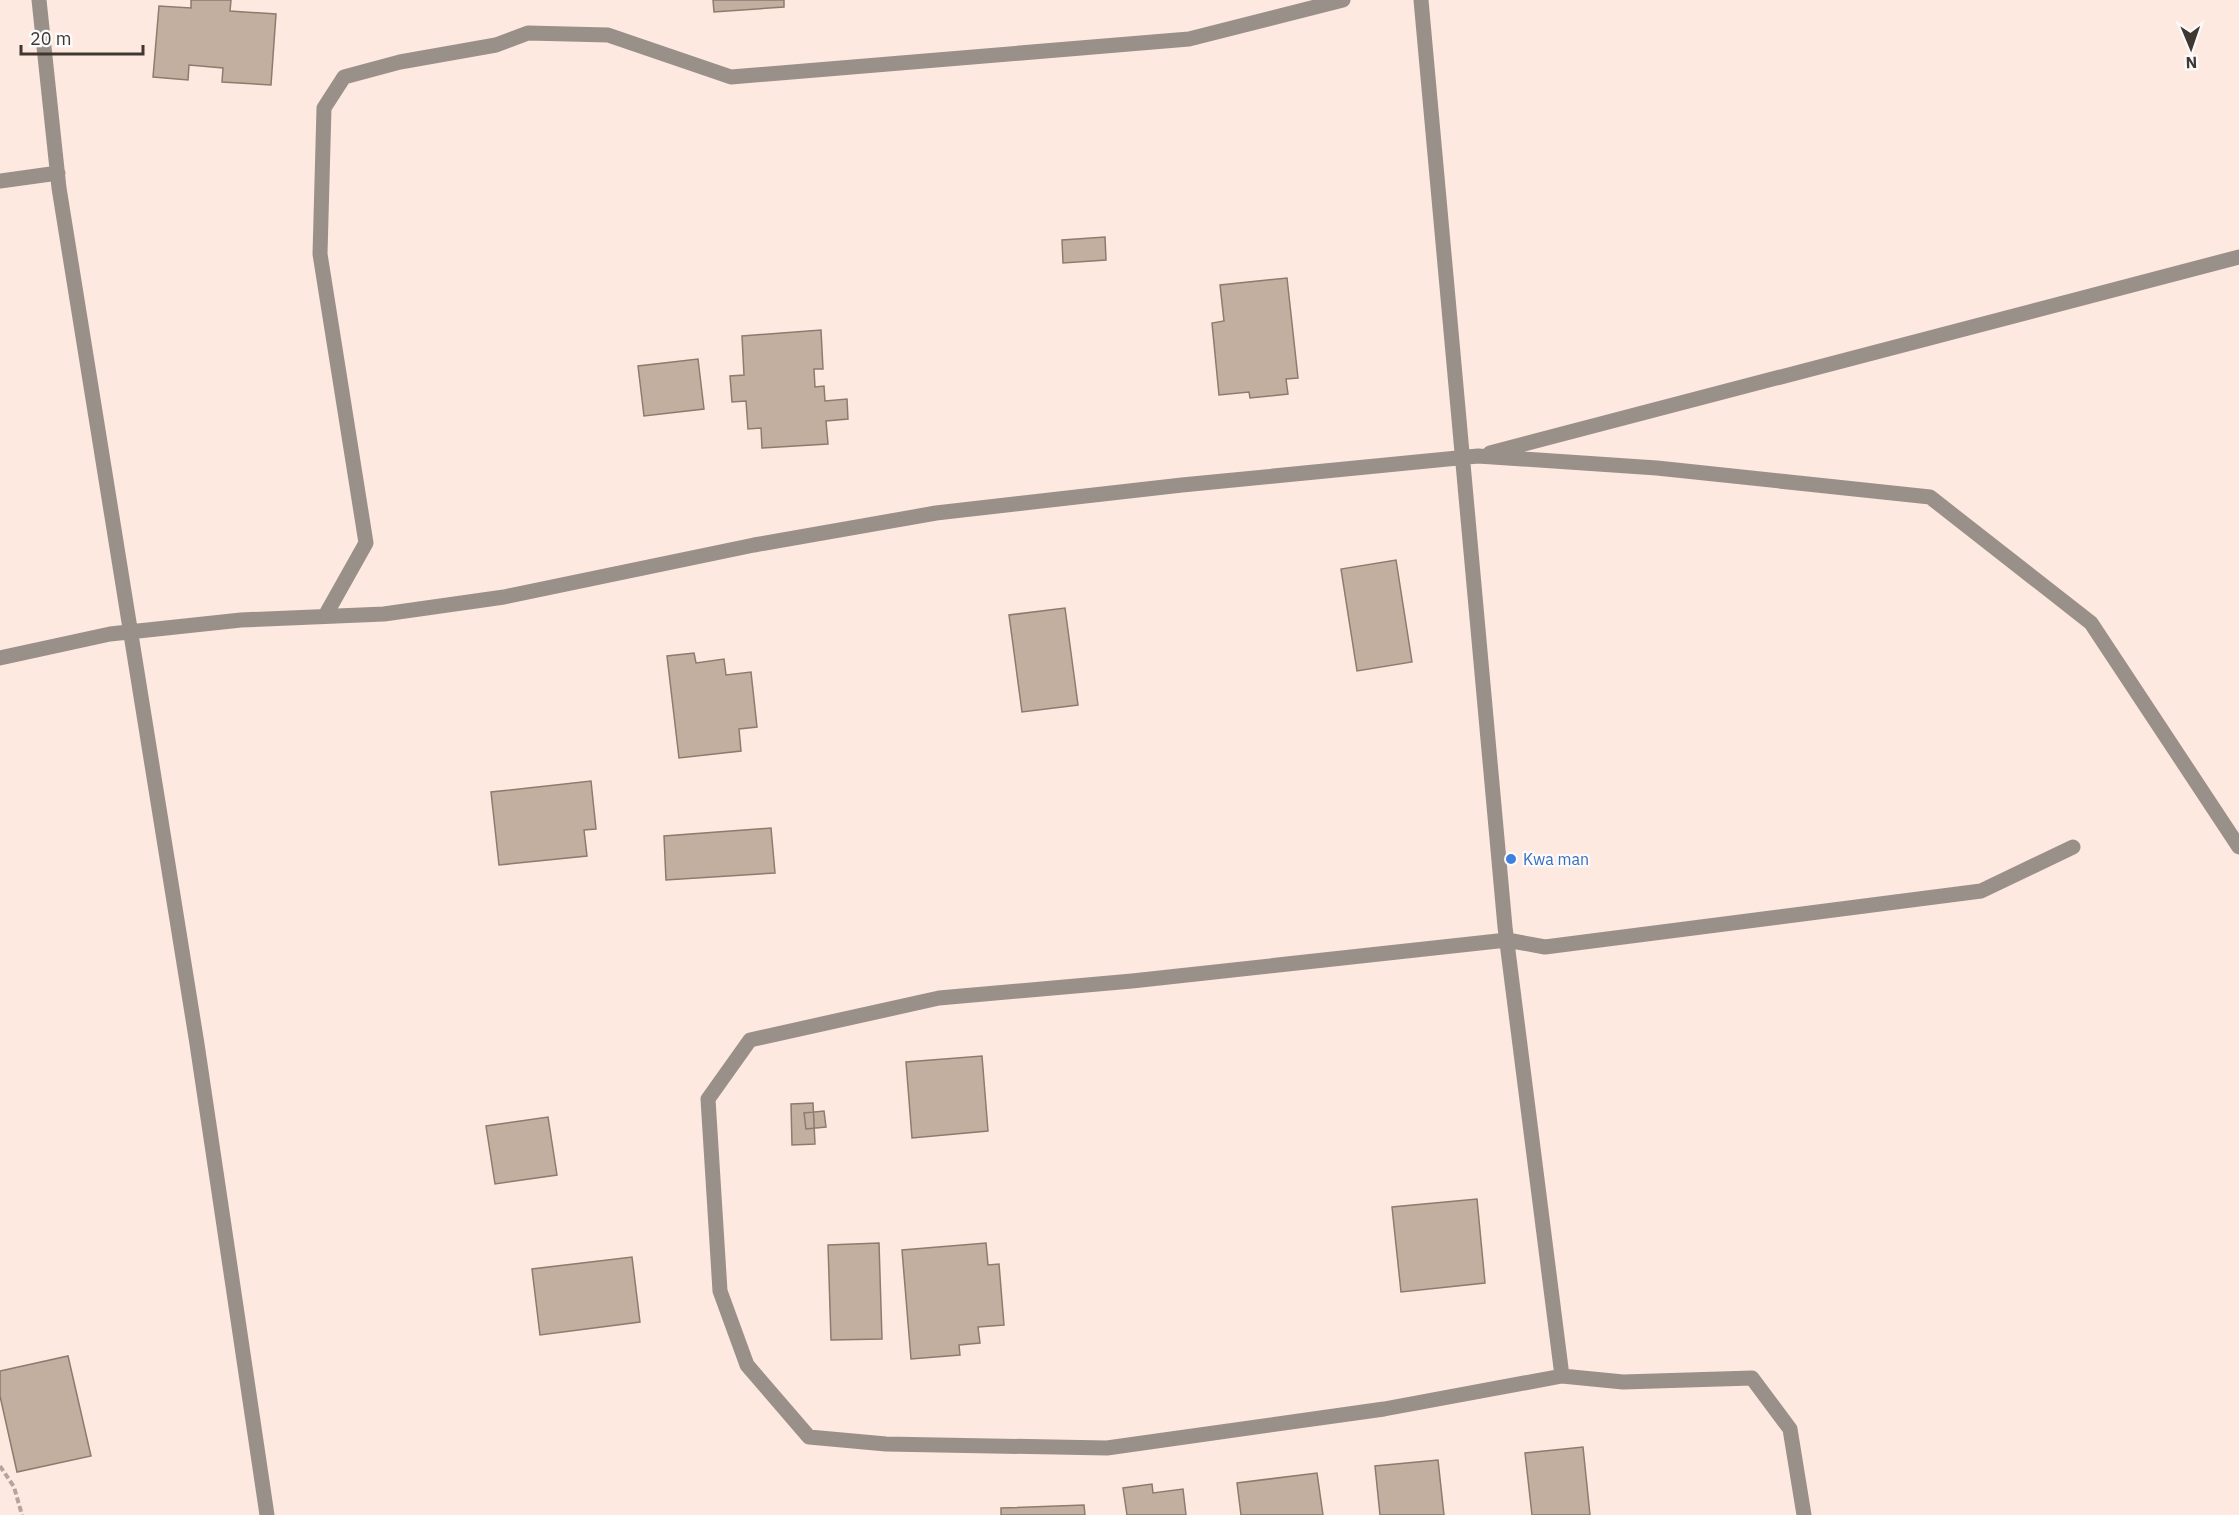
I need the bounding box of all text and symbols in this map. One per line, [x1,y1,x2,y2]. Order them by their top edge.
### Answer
scale bar [21,18,142,56]
north arrow [2161,18,2221,78]
text: 20 m [30,27,72,50]
text: N [2185,53,2198,73]
place label: Kwa man [1523,849,1589,869]
marker: Kwa man [1504,852,1518,866]

